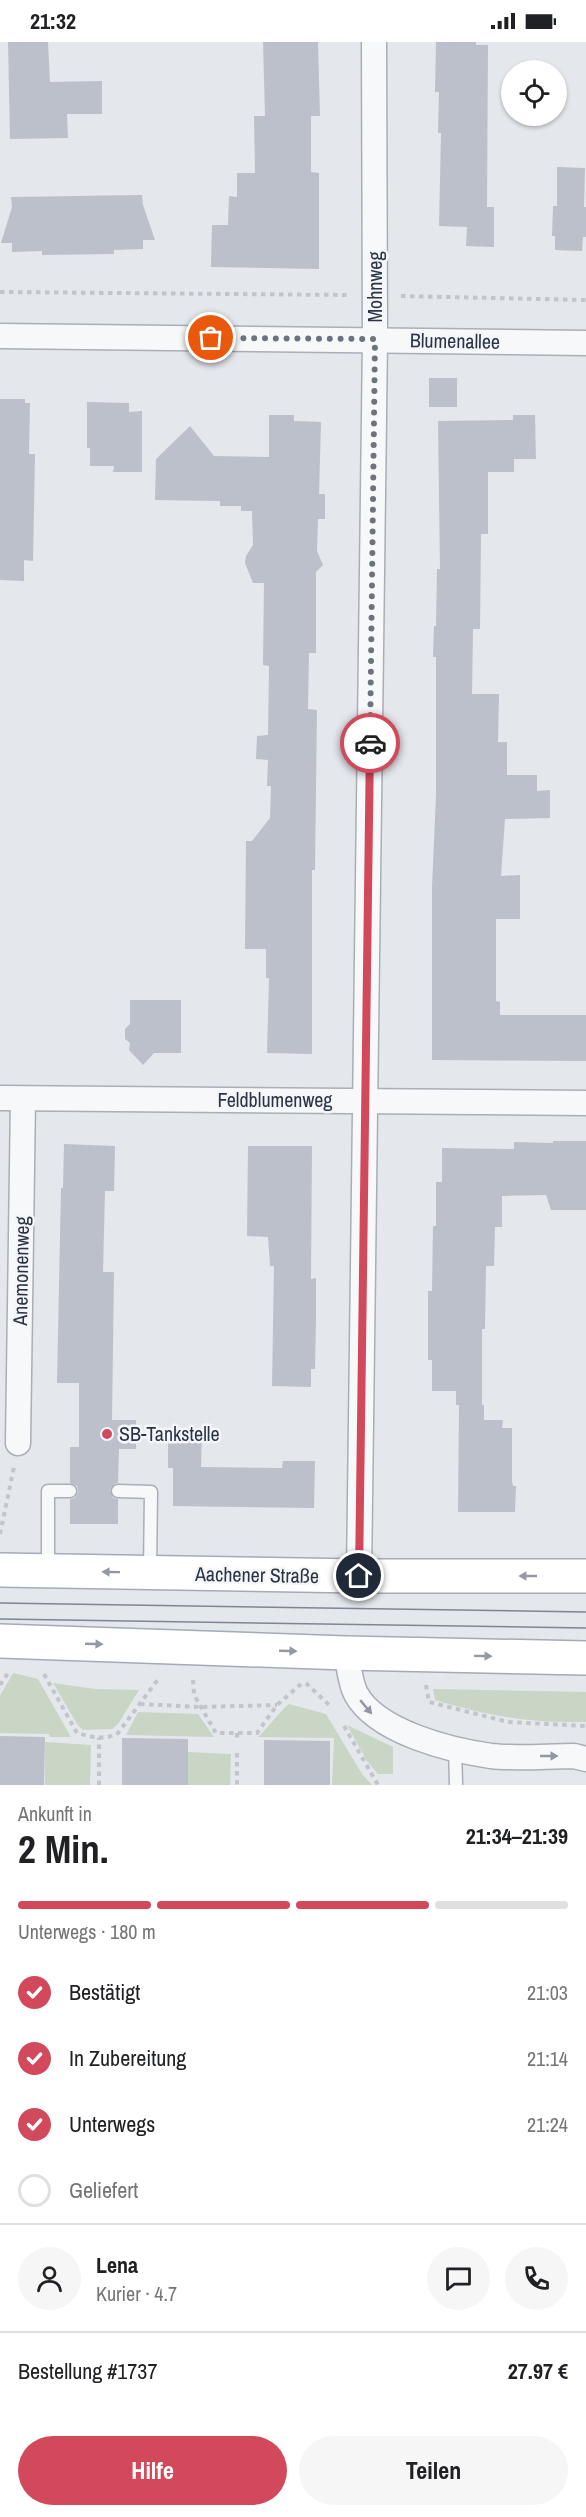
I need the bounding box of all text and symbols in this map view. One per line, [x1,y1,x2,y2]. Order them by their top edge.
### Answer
text: 21:32 [30,6,76,36]
map controls [501,60,567,126]
button: locate [501,60,567,126]
street label: Mohnweg [361,251,388,323]
pin [185,312,236,363]
icon: bag [194,321,227,354]
street label: Blumenallee [410,326,500,355]
courier [340,713,400,773]
icon: car [354,727,387,760]
street label: Feldblumenweg [218,1086,332,1113]
street label: Anemonenweg [6,1216,35,1327]
place label: SB-Tankstelle [119,1420,220,1447]
marker: SB-Tankstelle [100,1427,114,1441]
pin [333,1550,384,1601]
icon: home [342,1559,375,1592]
street label: Aachener Straße [194,1560,319,1589]
one-way arrow [102,1567,121,1577]
one-way arrow [518,1571,537,1581]
one-way arrow [84,1639,103,1648]
one-way arrow [279,1647,298,1656]
one-way arrow [474,1651,493,1661]
one-way arrow [359,1699,372,1714]
one-way arrow [540,1751,559,1761]
text: Ankunft in [18,1800,92,1827]
text: 21:34–21:39 [466,1821,568,1851]
text: 2 Min. [18,1823,109,1875]
text: Unterwegs · 180 m [18,1918,156,1945]
icon: check [18,1976,51,2009]
text: Bestätigt [69,1977,140,2007]
text: 21:03 [527,1979,568,2006]
icon: check [18,2042,51,2075]
text: In Zubereitung [69,2043,186,2073]
text: 21:14 [527,2045,568,2072]
icon: check [18,2108,51,2141]
text: Unterwegs [69,2109,155,2139]
text: 21:24 [527,2111,568,2138]
text: Geliefert [69,2175,138,2205]
button: person [18,2247,81,2310]
button: chat [427,2247,490,2310]
button: phone [505,2247,568,2310]
text: Lena [96,2250,138,2280]
text: Kurier · 4.7 [96,2280,177,2307]
text: Bestellung #1737 [18,2356,157,2386]
text: 27.97 € [508,2356,568,2386]
button: Hilfe [18,2436,287,2505]
button: Teilen [299,2436,568,2505]

